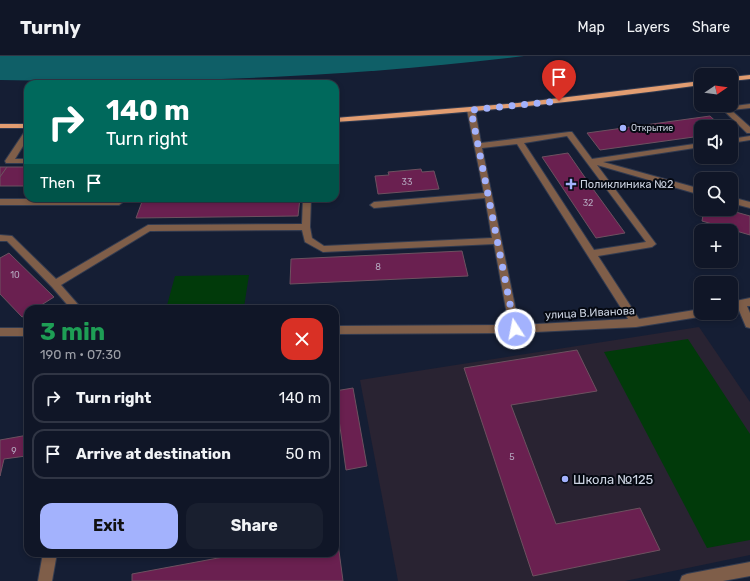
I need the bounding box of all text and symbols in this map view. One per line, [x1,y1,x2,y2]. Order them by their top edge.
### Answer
text: Turnly [20,16,81,39]
text: Map [578,19,605,36]
text: Layers [627,19,670,36]
text: Share [692,19,730,36]
pin [542,60,576,101]
icon: arrive [548,66,570,88]
north arrow [694,68,738,112]
map controls [694,68,738,320]
text: 140 m [106,94,190,127]
icon: right [40,96,92,148]
button: sound [694,120,738,164]
marker: Открытие [618,123,628,133]
place label: Открытие [631,123,673,133]
text: Turn right [106,128,188,150]
icon: arrive [83,172,105,194]
button: search [694,172,738,216]
text: Then [40,174,75,192]
house number: 33 [402,177,412,187]
marker: Поликлиника №2 [565,178,577,190]
place label: Поликлиника №2 [580,178,673,191]
house number: 32 [583,198,593,208]
button: + [694,224,738,268]
house number: 8 [375,262,381,272]
house number: 10 [10,270,20,280]
button: − [694,276,738,320]
street label: улица В.Иванова [545,304,635,322]
position arrow [494,308,536,350]
text: 3 min [40,318,105,346]
button: close [281,318,323,360]
text: 190 m · 07:30 [40,347,121,362]
icon: right [42,387,64,409]
text: Turn right [76,389,151,407]
text: 140 m [279,389,321,407]
icon: arrive [42,443,64,465]
text: Arrive at destination [76,445,231,463]
text: 50 m [286,445,321,463]
house number: 9 [11,446,17,456]
house number: 5 [509,452,515,462]
place label: Школа №125 [573,472,654,487]
marker: Школа №125 [560,474,570,484]
button: Exit [40,503,178,549]
button: Share [186,503,323,549]

